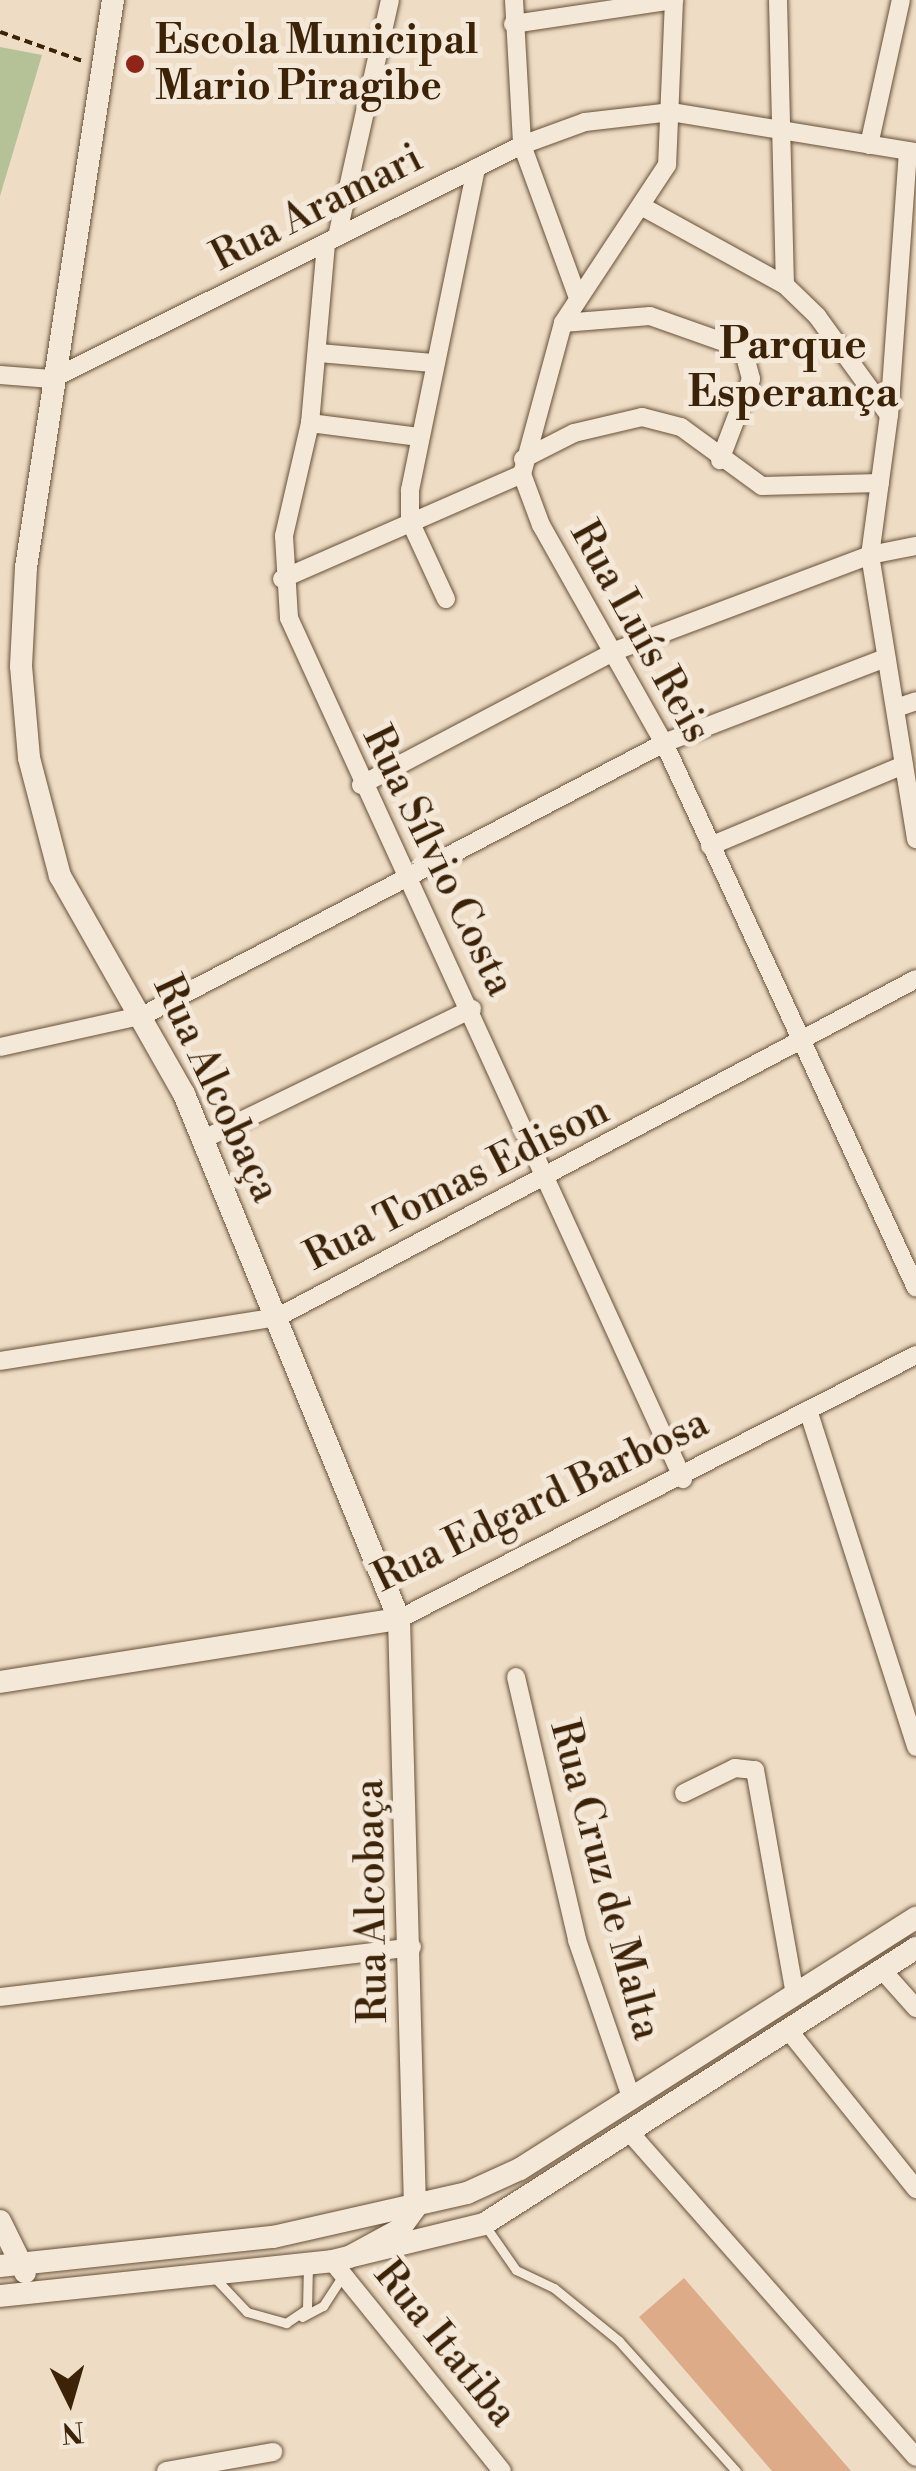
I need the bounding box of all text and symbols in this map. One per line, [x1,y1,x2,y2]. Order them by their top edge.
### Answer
place label: Escola Municipal Mario Piragibe [155,17,478,111]
marker: Escola Municipal Mario Piragibe [124,53,146,75]
street label: Rua Aramari [204,134,430,282]
district label: Parque Esperança [688,321,898,420]
street label: Rua Luís Reis [560,513,720,751]
street label: Rua Sílvio Costa [352,718,524,1004]
street label: Rua Alcobaça [143,968,289,1210]
street label: Rua Tomas Edison [297,1087,617,1281]
street label: Rua Edgard Barbosa [366,1399,716,1603]
street label: Rua Cruz de Malta [539,1715,671,2045]
street label: Rua Alcobaça [346,1778,398,2024]
street label: Rua Itatiba [364,2251,526,2437]
north arrow [20,2351,120,2451]
text: N [60,2413,85,2450]

